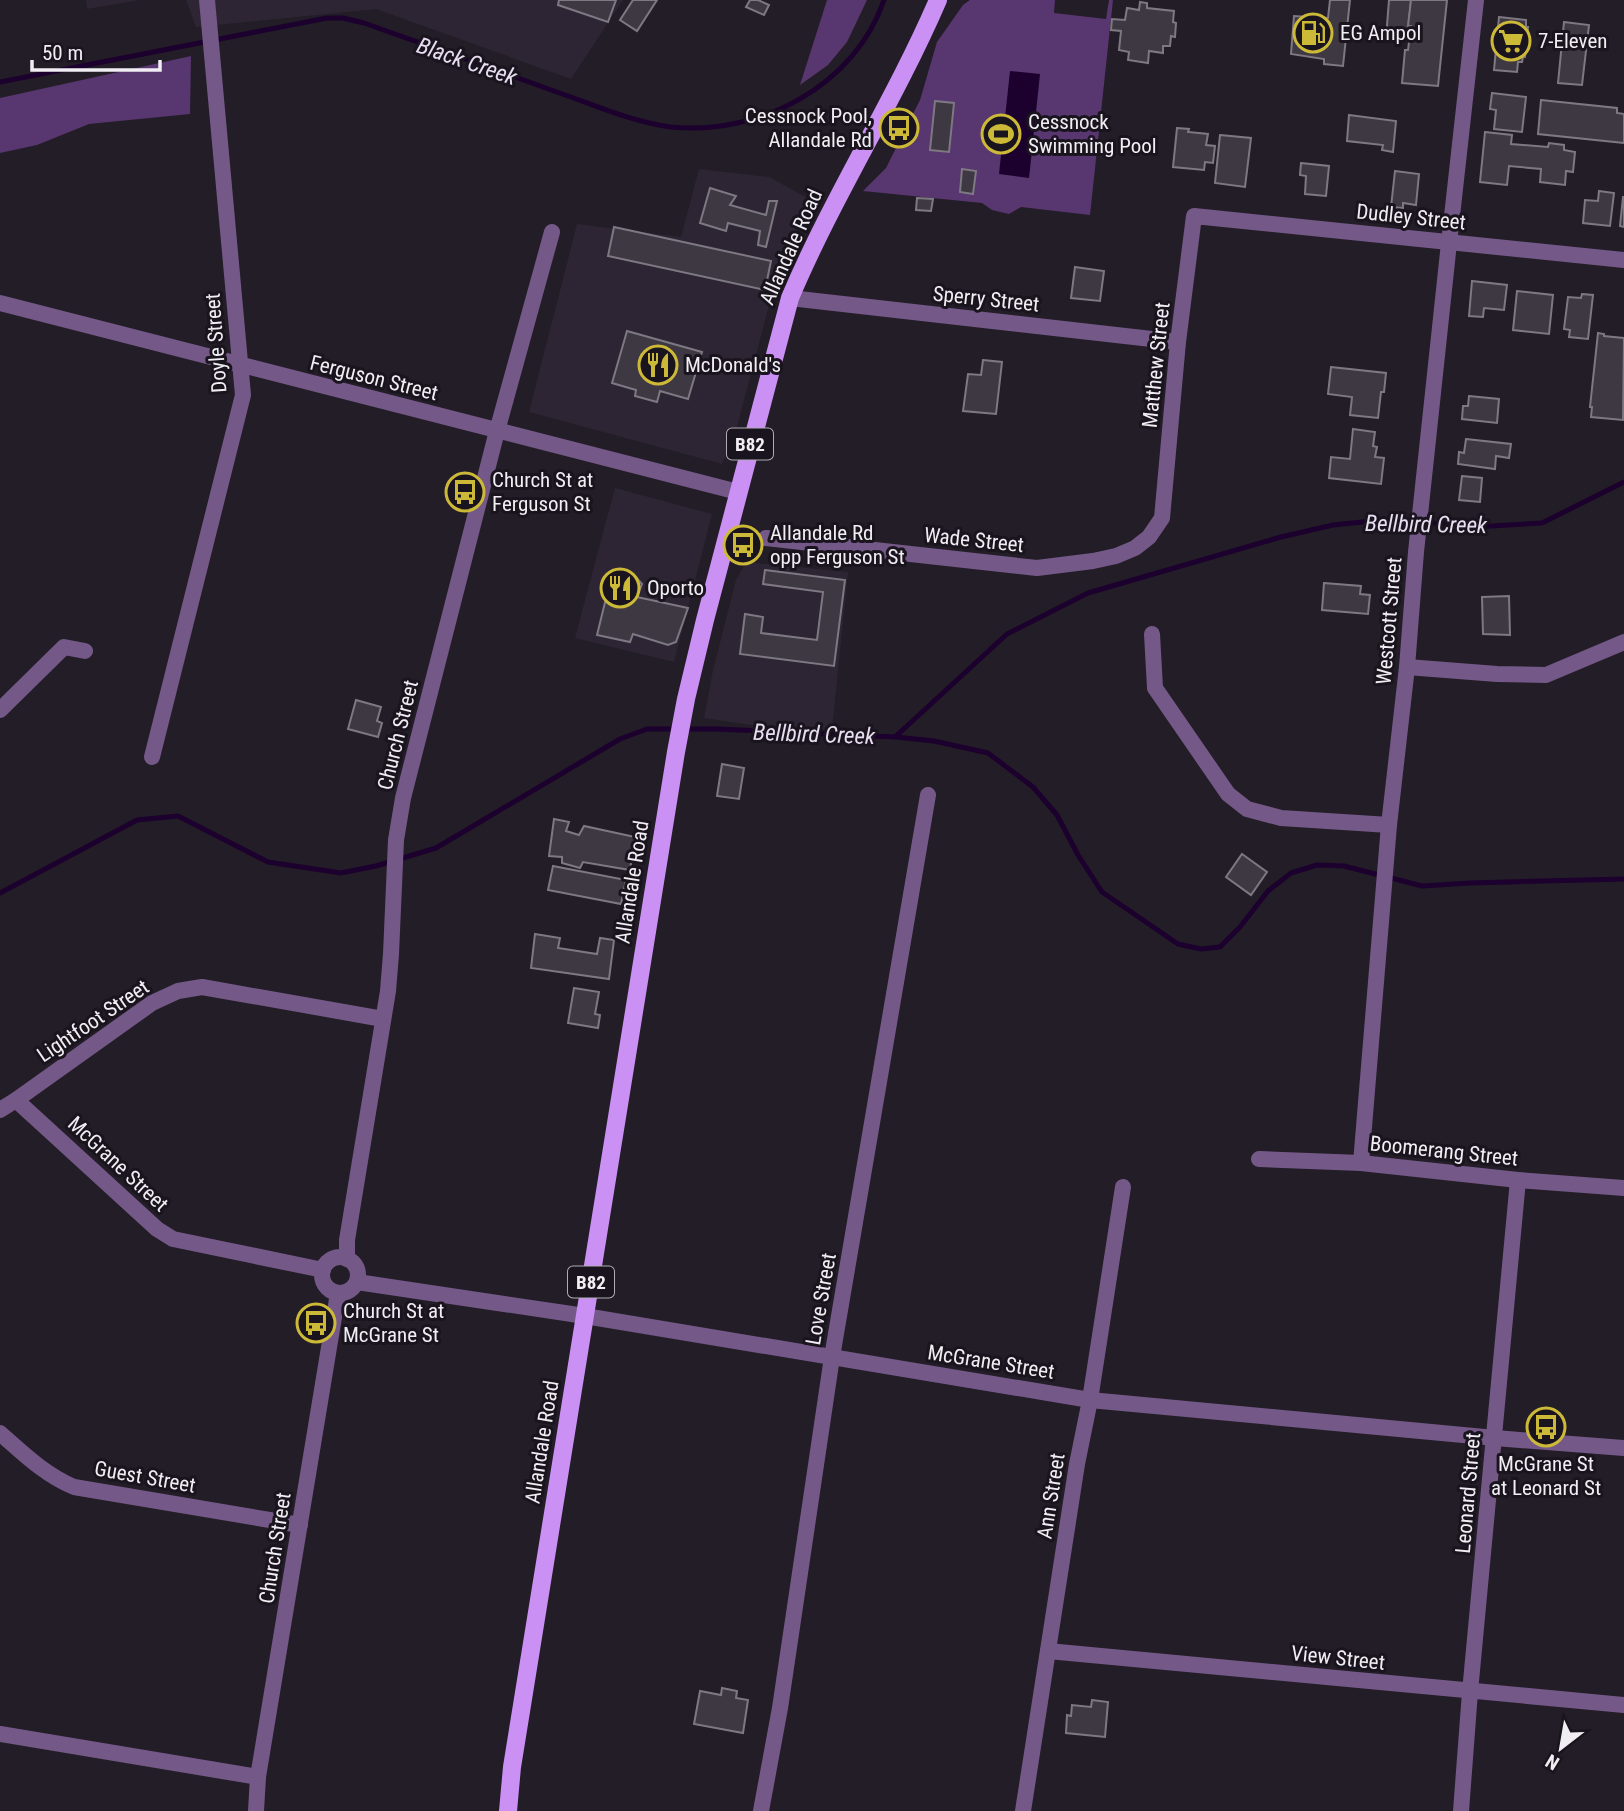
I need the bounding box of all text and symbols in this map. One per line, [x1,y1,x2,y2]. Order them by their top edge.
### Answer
fuel station icon: EG Ampol [1292,12,1334,54]
supermarket icon: 7-Eleven [1490,20,1532,62]
place label: EG Ampol [1340,21,1421,45]
scale bar [32,28,159,72]
place label: 7-Eleven [1538,29,1607,53]
water label: Black Creek [413,32,521,91]
text: 50 m [42,41,83,65]
place label: Cessnock Pool, Allandale Rd [745,104,872,152]
bus stop icon: Cessnock Pool, Allandale Rd [878,107,920,149]
place label: Cessnock Swimming Pool [1028,110,1157,158]
sports icon: Cessnock Swimming Pool [980,113,1022,155]
street label: Allandale Road [755,185,827,309]
street label: Dudley Street [1355,199,1467,235]
street label: Sperry Street [932,281,1040,317]
street label: Doyle Street [201,292,231,394]
street label: Matthew Street [1137,301,1175,429]
restaurant icon: McDonald's [637,344,679,386]
street label: Ferguson Street [308,351,440,405]
place label: McDonald's [685,353,781,377]
road number: B82 [727,428,773,460]
place label: Church St at Ferguson St [492,468,593,516]
bus stop icon: Church St at Ferguson St [444,471,486,513]
water label: Bellbird Creek [1365,510,1488,539]
place label: Allandale Rd opp Ferguson St [770,521,905,569]
street label: Wade Street [923,523,1025,557]
bus stop icon: Allandale Rd opp Ferguson St [722,524,764,566]
street label: Westcott Street [1371,556,1407,686]
restaurant icon: Oporto [599,567,641,609]
place label: Oporto [647,576,704,600]
street label: Church Street [373,678,423,792]
water label: Bellbird Creek [753,719,876,750]
street label: Allandale Road [610,819,654,945]
street label: Lightfoot Street [33,975,153,1067]
street label: McGrane Street [63,1112,173,1216]
street label: Boomerang Street [1369,1131,1519,1171]
street label: Love Street [801,1251,841,1347]
road number: B82 [568,1266,614,1298]
place label: Church St at McGrane St [343,1299,444,1347]
bus stop icon: Church St at McGrane St [295,1302,337,1344]
street label: McGrane Street [926,1340,1056,1384]
street label: Allandale Road [520,1379,564,1505]
bus stop icon: McGrane St at Leonard St [1525,1406,1567,1448]
street label: Leonard Street [1451,1432,1485,1554]
street label: Ann Street [1032,1451,1070,1541]
place label: McGrane St at Leonard St [1491,1452,1601,1500]
street label: Guest Street [93,1456,197,1498]
street label: Church Street [254,1491,296,1605]
street label: View Street [1290,1641,1386,1675]
north arrow [1526,1713,1596,1783]
text: N [1542,1749,1563,1775]

